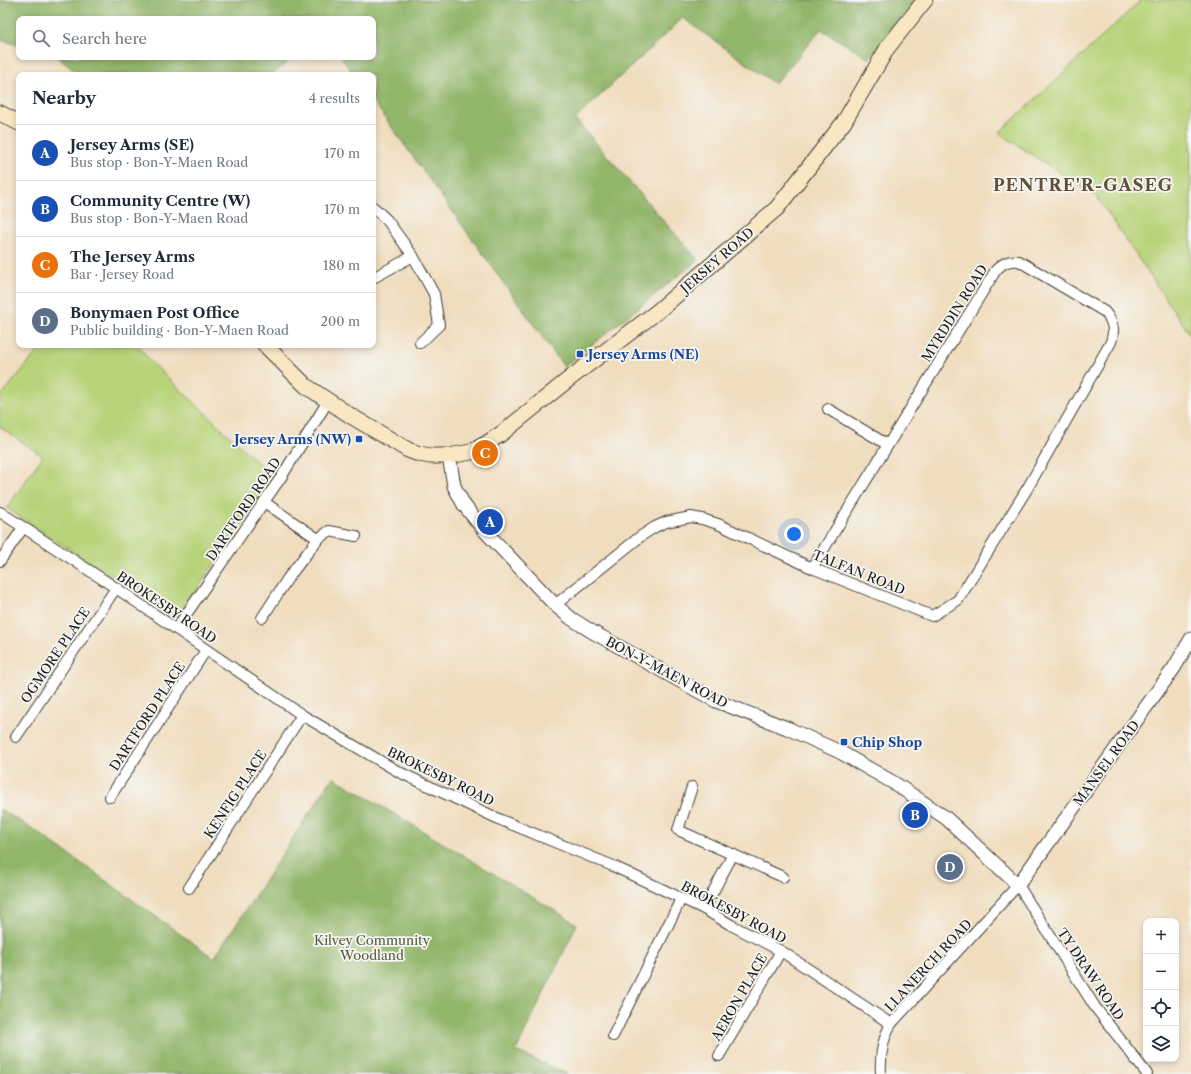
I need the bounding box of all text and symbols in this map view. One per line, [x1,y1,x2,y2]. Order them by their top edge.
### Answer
search box [16,16,376,60]
icon: search [30,27,52,49]
text: Search here [62,29,147,48]
text: Nearby [32,88,96,108]
text: 4 results [309,90,360,106]
text: Jersey Arms (SE) [70,135,194,154]
text: A [40,145,50,161]
text: 170 m [324,145,360,161]
text: Bus stop · Bon-Y-Maen Road [70,154,248,170]
district label: PENTRE'R-GASEG [993,175,1173,195]
text: Community Centre (W) [70,191,250,210]
text: B [40,201,50,217]
text: 170 m [324,201,360,217]
text: Bus stop · Bon-Y-Maen Road [70,210,248,226]
street label: JERSEY ROAD [676,224,757,298]
text: The Jersey Arms [70,247,195,266]
text: C [40,257,50,273]
text: 180 m [323,257,360,273]
street label: MYRDDIN ROAD [918,261,990,365]
text: Bar · Jersey Road [70,266,174,282]
text: Bonymaen Post Office [70,303,239,322]
text: D [39,313,51,329]
text: 200 m [320,313,360,329]
text: Public building · Bon-Y-Maen Road [70,322,289,338]
place label: Jersey Arms (NE) [586,346,699,362]
marker: Jersey Arms (NE) [575,349,585,359]
place label: Jersey Arms (NW) [232,431,351,447]
marker: Jersey Arms (NW) [354,434,364,444]
pin: C [472,438,498,468]
street label: DARTFORD ROAD [202,454,284,564]
pin: A [477,507,503,537]
your location [784,524,804,544]
street label: TALFAN ROAD [810,546,908,598]
street label: BROKESBY ROAD [114,568,220,646]
street label: OGMORE PLACE [17,604,93,706]
street label: BON-Y-MAEN ROAD [603,633,731,711]
street label: DARTFORD PLACE [106,659,188,773]
street label: MANSEL ROAD [1070,717,1142,809]
place label: Chip Shop [852,734,922,750]
marker: Chip Shop [839,737,849,747]
street label: BROKESBY ROAD [385,743,497,809]
street label: KENFIG PLACE [200,747,270,841]
pin: B [902,800,928,830]
pin: D [937,852,963,882]
street label: BROKESBY ROAD [679,878,789,946]
street label: LLANERCH ROAD [881,916,975,1014]
map controls [1143,918,1179,1062]
button: + [1143,918,1179,954]
street label: TY DRAW ROAD [1054,925,1128,1023]
park label: Kilvey Community Woodland [314,932,431,963]
street label: AERON PLACE [707,951,770,1044]
button: − [1143,954,1179,990]
button: locate [1143,990,1179,1026]
button: layers [1143,1026,1179,1062]

